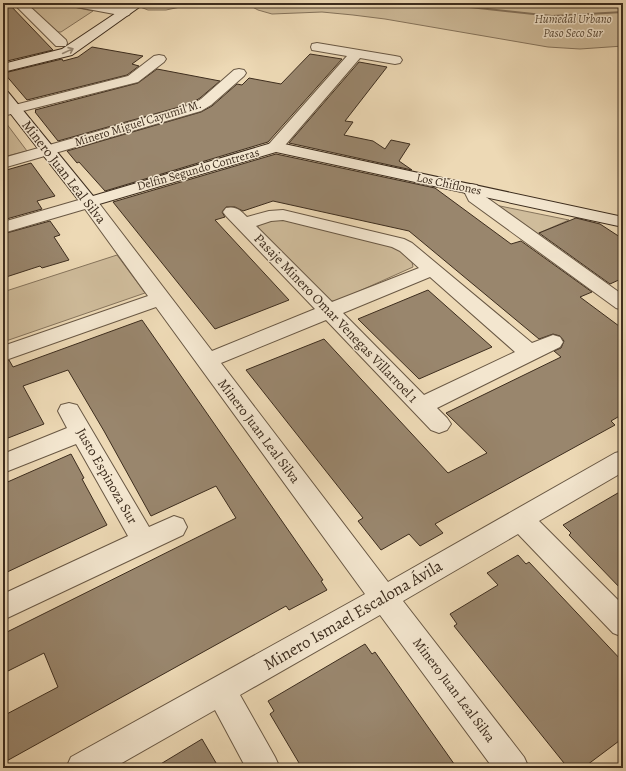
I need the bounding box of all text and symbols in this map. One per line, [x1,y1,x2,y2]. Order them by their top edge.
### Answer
park label: Humedal Urbano Paso Seco Sur [534,11,612,41]
one-way arrow [61,47,73,54]
street label: Minero Miguel Cayumil M. [73,96,203,150]
street label: Minero Juan Leal Silva [18,116,111,228]
street label: Delfín Segundo Contreras [135,144,261,194]
street label: Los Chiflones [415,169,483,199]
street label: Pasaje Minero Omar Venegas Villarroel 1 [250,229,422,407]
street label: Minero Juan Leal Silva [213,375,305,488]
street label: Justo Espinoza Sur [72,425,142,528]
street label: Minero Ismael Escalona Ávila [259,554,447,676]
street label: Minero Juan Leal Silva [408,634,500,747]

